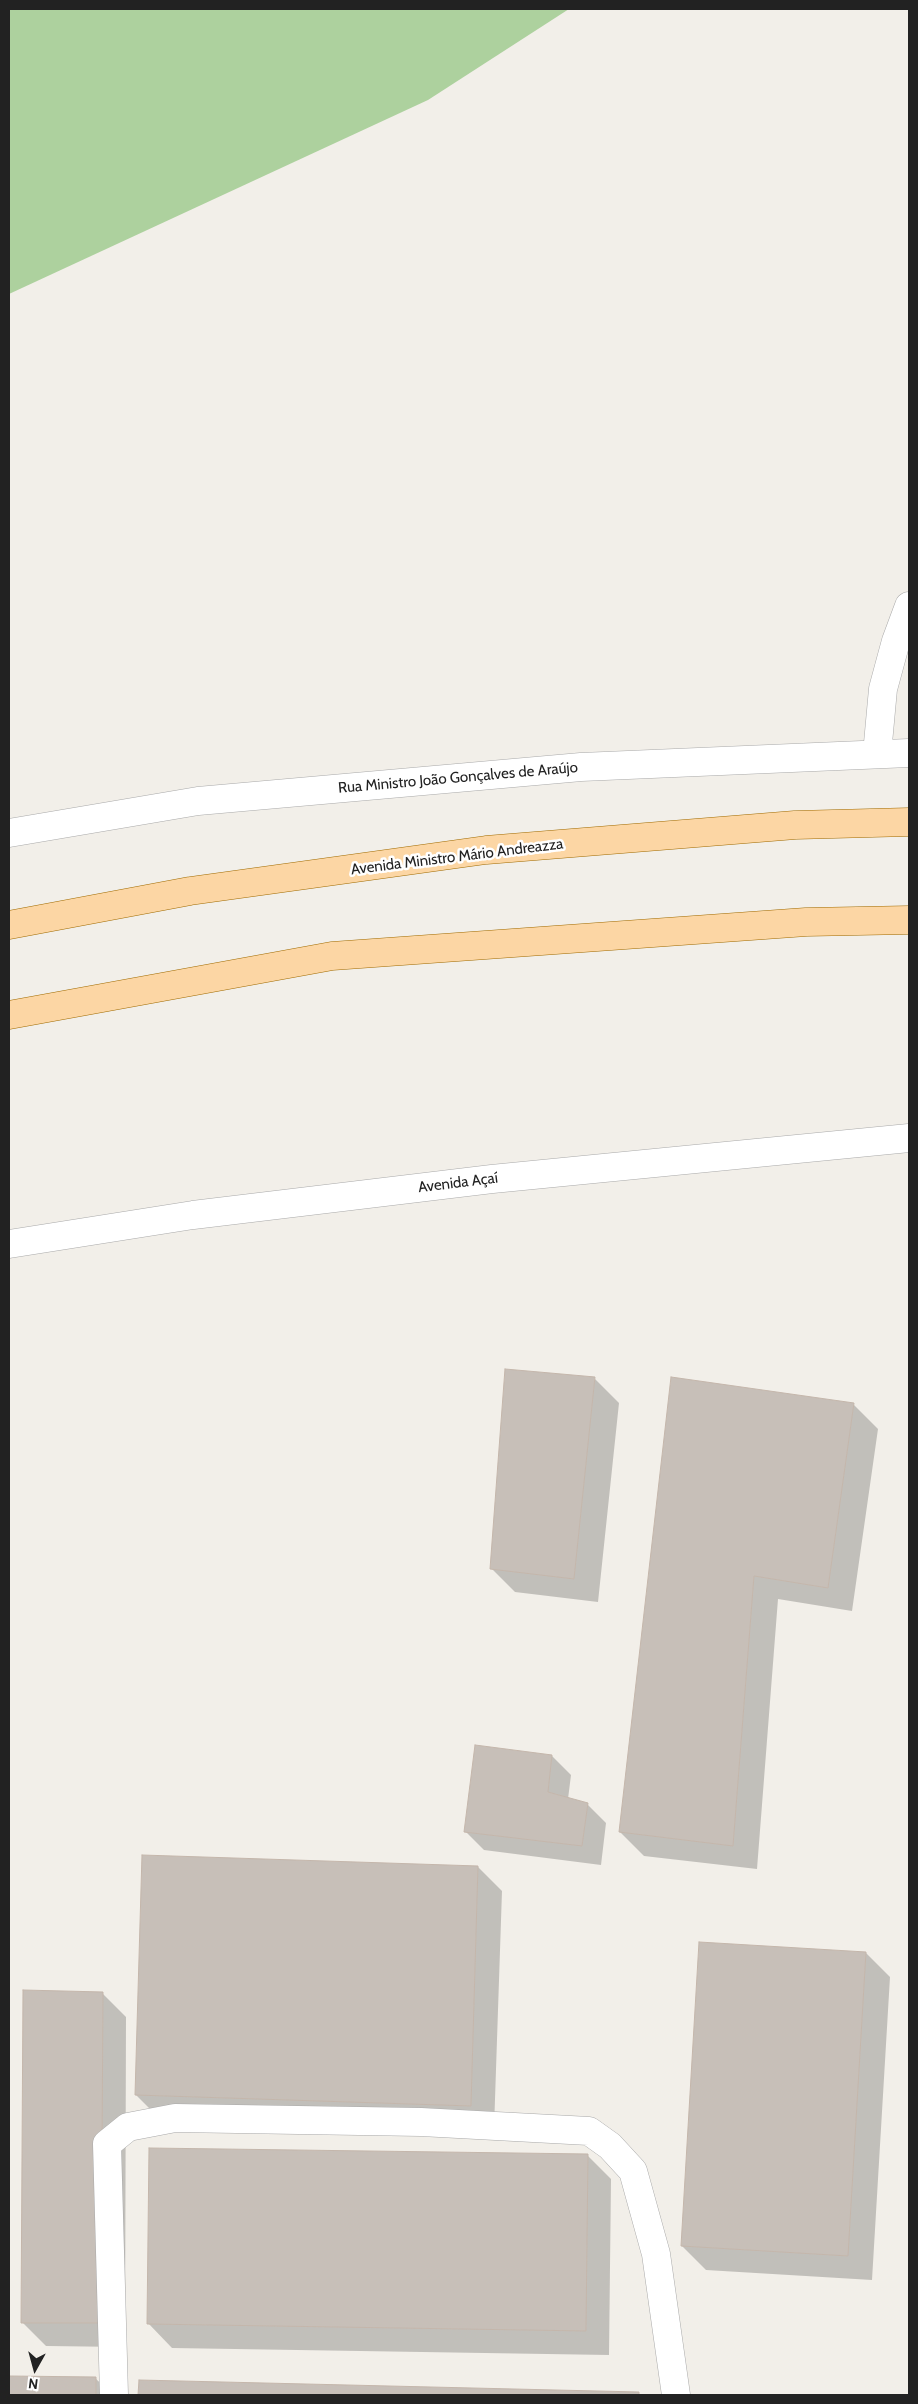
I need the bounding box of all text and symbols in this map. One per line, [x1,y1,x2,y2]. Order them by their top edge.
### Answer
street label: Rua Ministro João Gonçalves de Araújo [337,759,579,797]
street label: Avenida Ministro Mário Andreazza [350,835,564,879]
street label: Avenida Açaí [417,1169,499,1197]
north arrow [10,2344,60,2394]
text: N [27,2374,39,2393]

